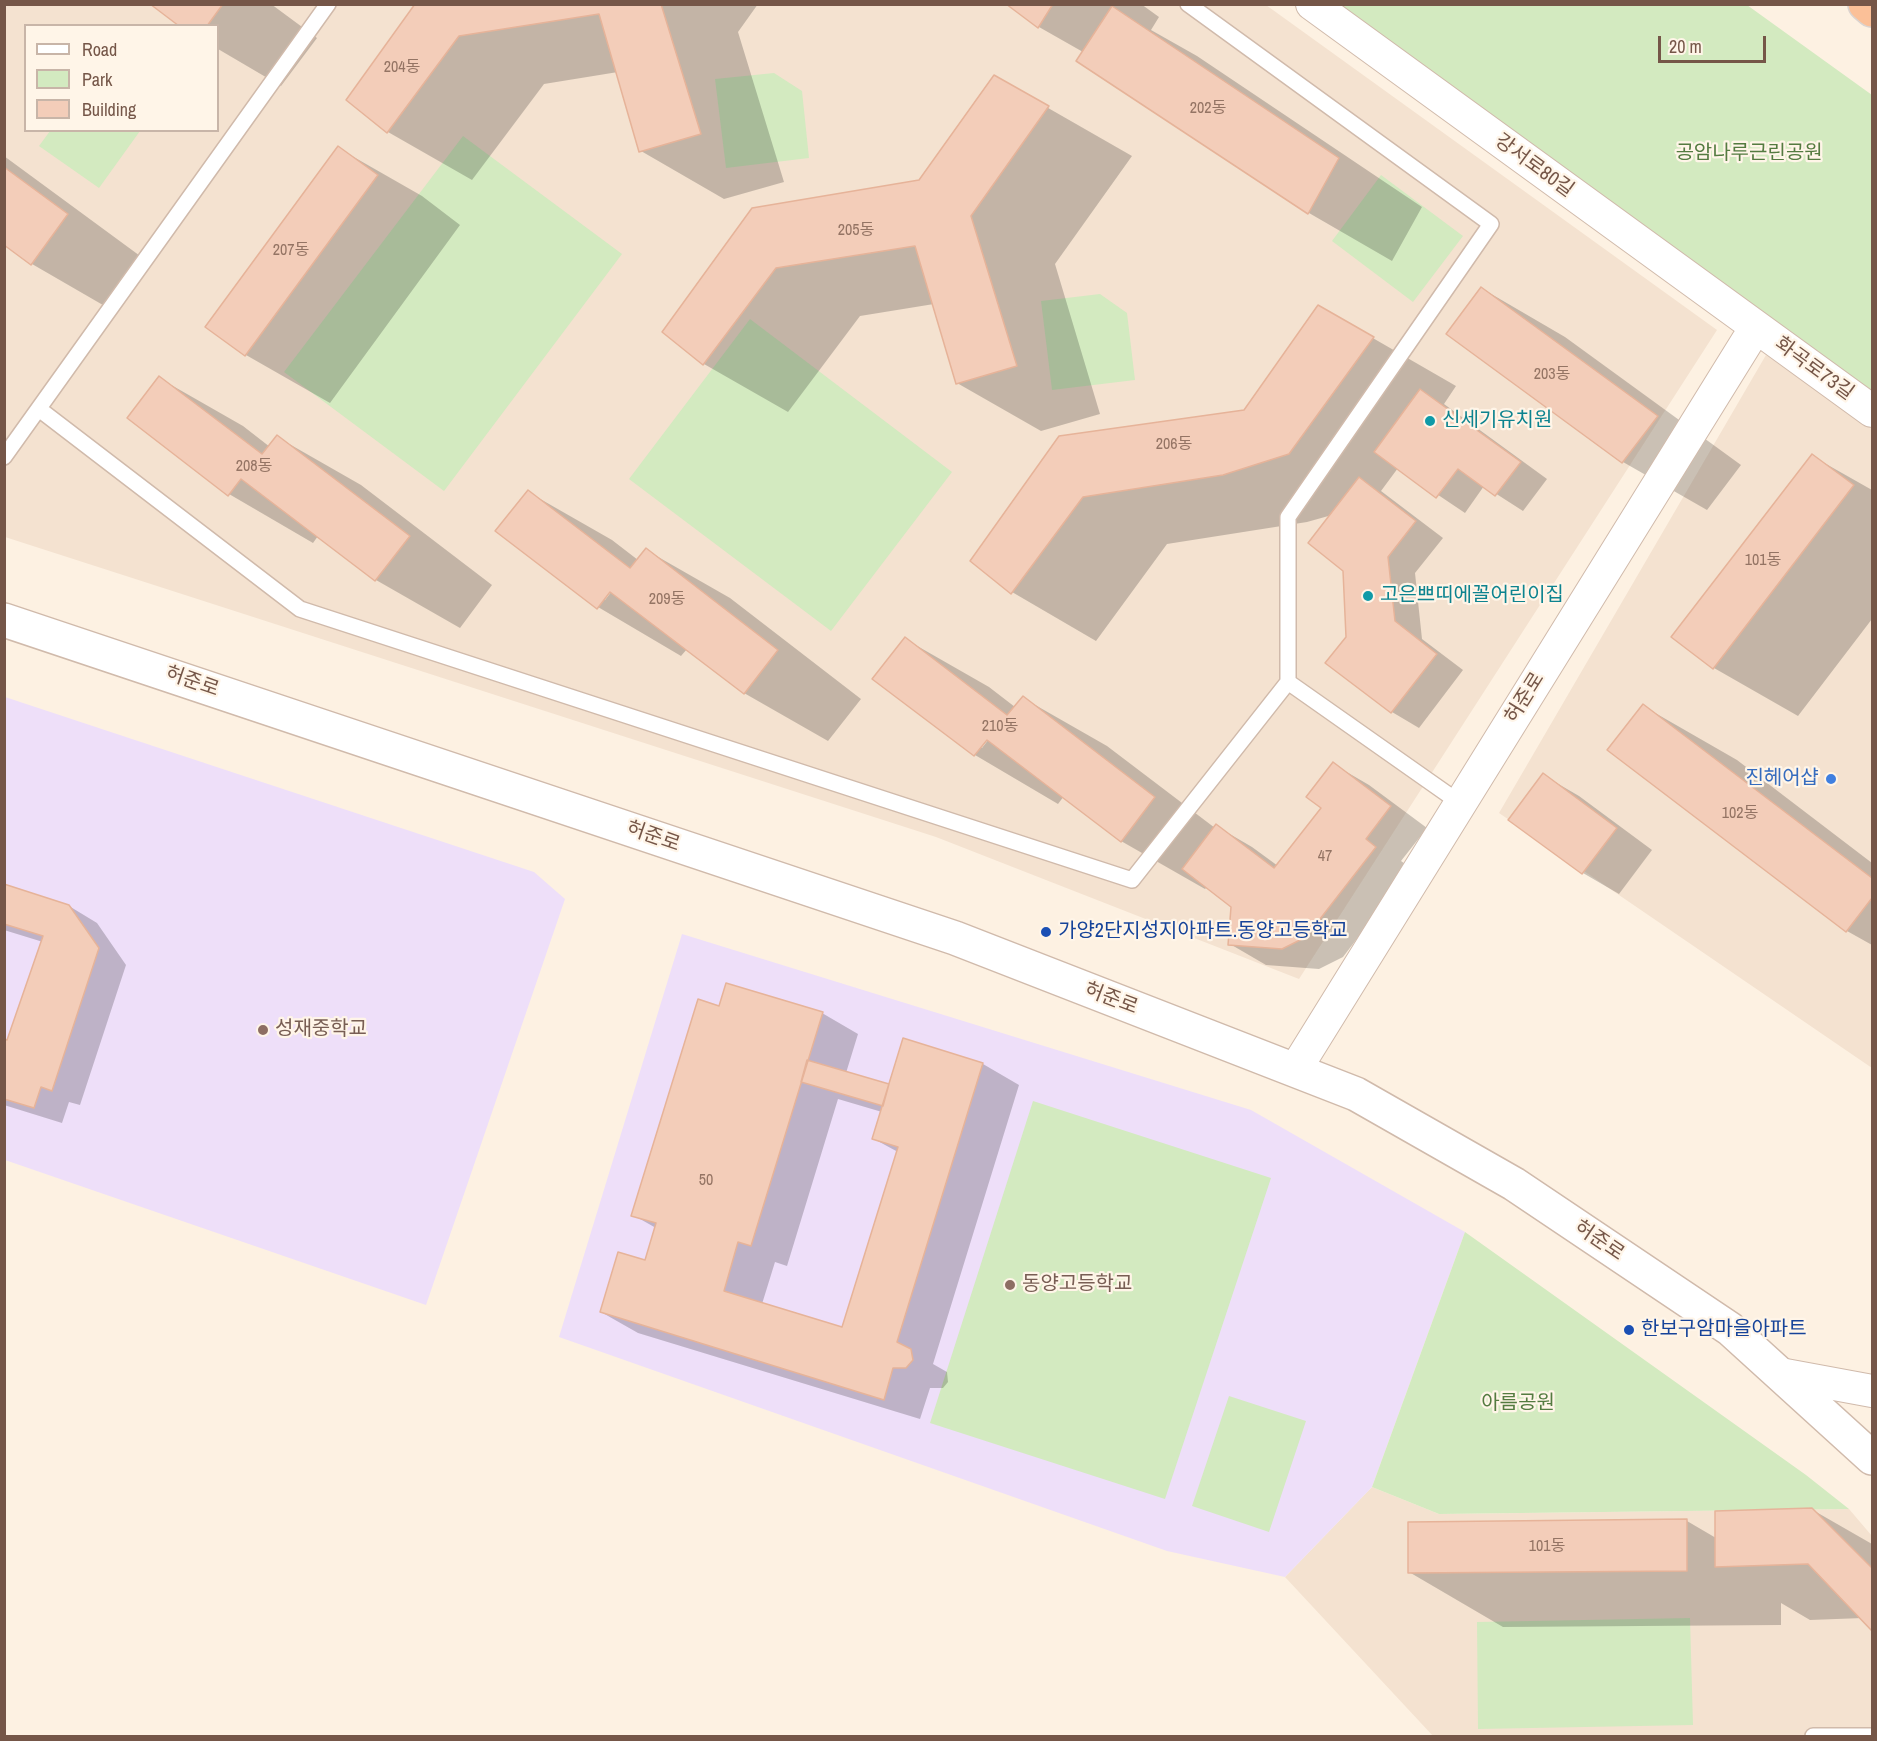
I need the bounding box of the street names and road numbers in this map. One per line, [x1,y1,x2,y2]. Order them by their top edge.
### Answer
street label: 강서로80길 [1490,129,1578,203]
street label: 화곡로73길 [1770,332,1858,406]
street label: 허준로 [162,662,222,702]
street label: 허준로 [1500,668,1550,728]
street label: 허준로 [623,817,683,857]
street label: 허준로 [1081,978,1141,1020]
street label: 허준로 [1569,1216,1629,1266]

